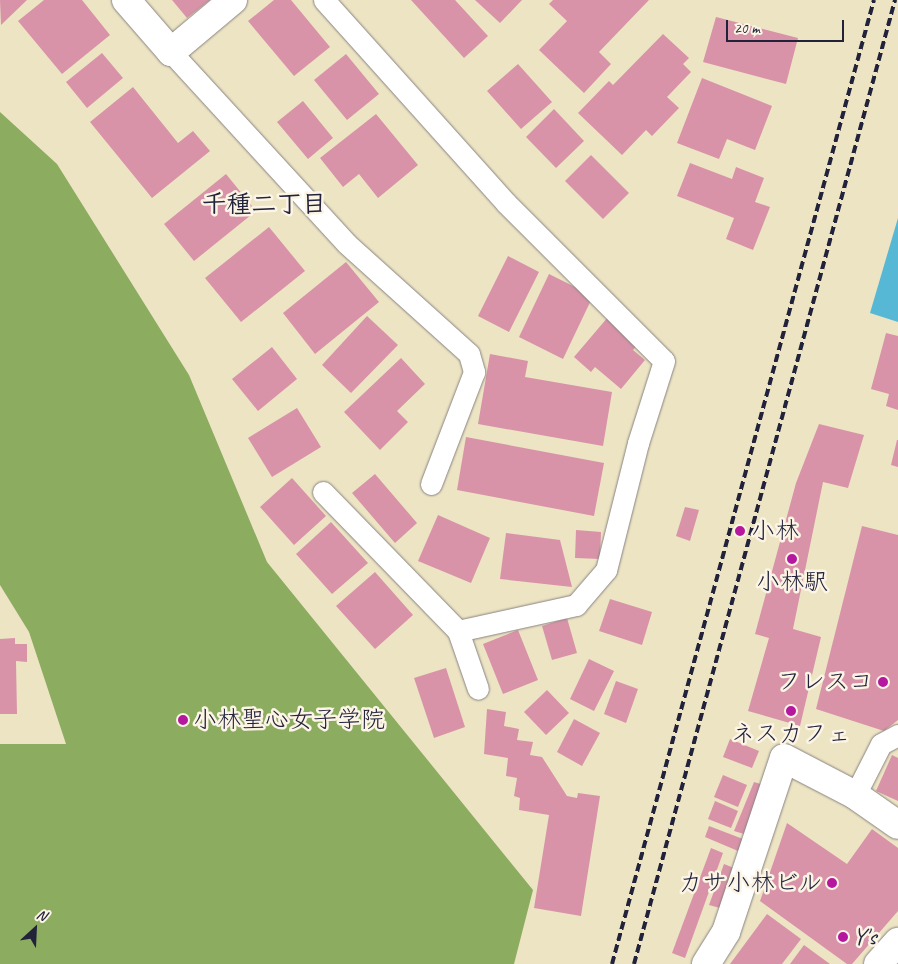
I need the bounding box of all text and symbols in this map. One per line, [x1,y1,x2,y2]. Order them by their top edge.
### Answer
scale bar [728,10,846,42]
text: 20 m [734,19,760,38]
district label: 千種二丁目 [202,189,326,219]
place label: 小林 [751,517,799,545]
marker: 小林 [733,524,747,538]
marker: 小林駅 [786,553,798,565]
place label: 小林駅 [756,568,828,596]
place label: フレスコ [777,668,873,696]
marker: フレスコ [877,676,889,688]
marker: ネスカフェ [785,705,797,717]
place label: 小林聖心女子学院 [193,706,385,734]
marker: 小林聖心女子学院 [177,714,189,726]
place label: ネスカフェ [731,720,851,748]
place label: カサ小林ビル [678,869,822,897]
marker: カサ小林ビル [826,877,838,889]
north arrow [10,904,60,954]
text: N [34,905,49,924]
place label: Y's [853,923,876,951]
marker: Y's [837,931,849,943]

